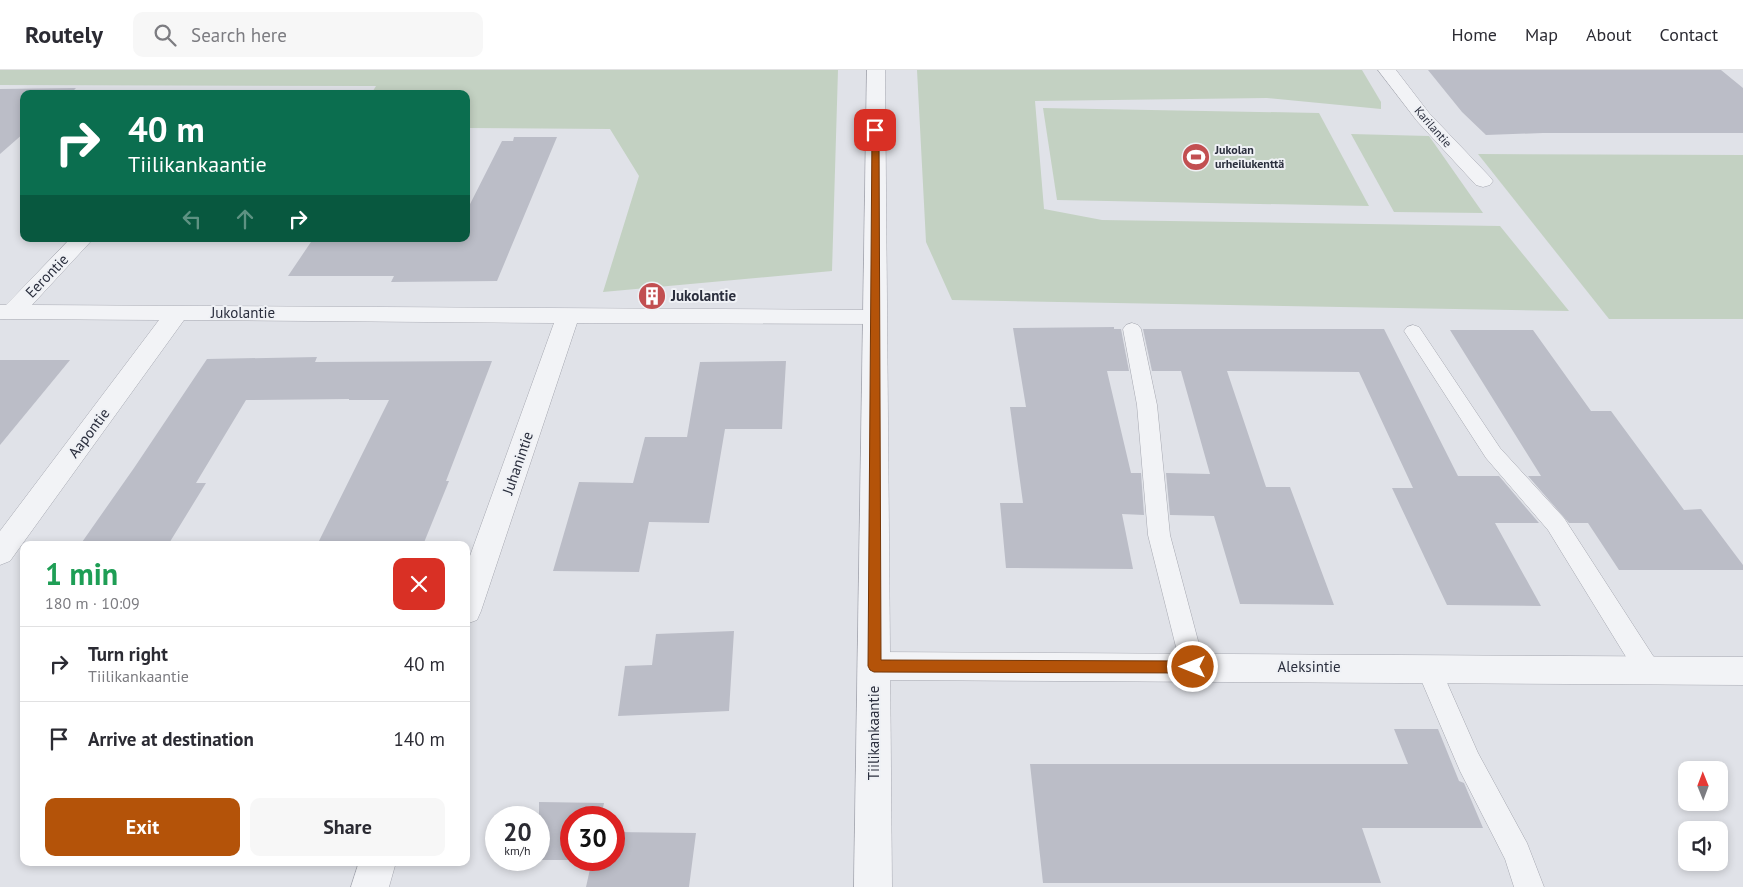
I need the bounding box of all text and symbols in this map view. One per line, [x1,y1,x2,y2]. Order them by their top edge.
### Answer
search box [133,12,483,57]
text: Routely [25,19,103,50]
icon: search [151,21,179,49]
text: Search here [191,23,287,47]
text: Home [1451,23,1497,46]
text: Map [1525,23,1558,46]
text: About [1586,23,1632,46]
text: Contact [1660,23,1718,46]
street label: Karilantie [1411,103,1455,150]
text: 40 m [128,106,205,152]
pin [854,109,896,151]
icon: right [45,110,110,175]
icon: arrive [861,116,889,144]
sports icon: Jukolan urheilukenttä [1181,142,1211,172]
place label: Jukolan urheilukenttä [1214,142,1284,171]
text: Tiilikankaantie [128,150,267,178]
icon: left [178,205,206,233]
icon: ahead [231,205,259,233]
icon: right [284,205,312,233]
street label: Eerontie [21,250,72,302]
building icon: Jukolantie [637,281,667,311]
place label: Jukolantie [670,286,737,305]
street label: Jukolantie [210,303,275,322]
street label: Aapontie [64,404,113,461]
street label: Juhanintie [498,429,537,498]
text: 1 min [45,554,118,593]
button: close [393,558,445,610]
text: 180 m · 10:09 [45,593,140,613]
position arrow [1166,640,1218,692]
text: Turn right [88,642,168,666]
icon: right [45,650,73,678]
text: 40 m [404,652,445,676]
street label: Aleksintie [1277,657,1341,676]
text: Tiilikankaantie [88,666,189,686]
street label: Tiilikankaantie [864,686,883,780]
icon: arrive [45,725,73,753]
text: Arrive at destination [88,727,254,751]
text: 140 m [393,727,445,751]
north arrow [1678,761,1728,811]
map controls [1678,761,1728,871]
button: Exit [45,798,240,856]
button: Share [250,798,445,856]
speed limit sign: 30 [560,806,625,871]
text: 20 [503,816,532,848]
button: sound [1678,821,1728,871]
text: km/h [504,843,531,858]

